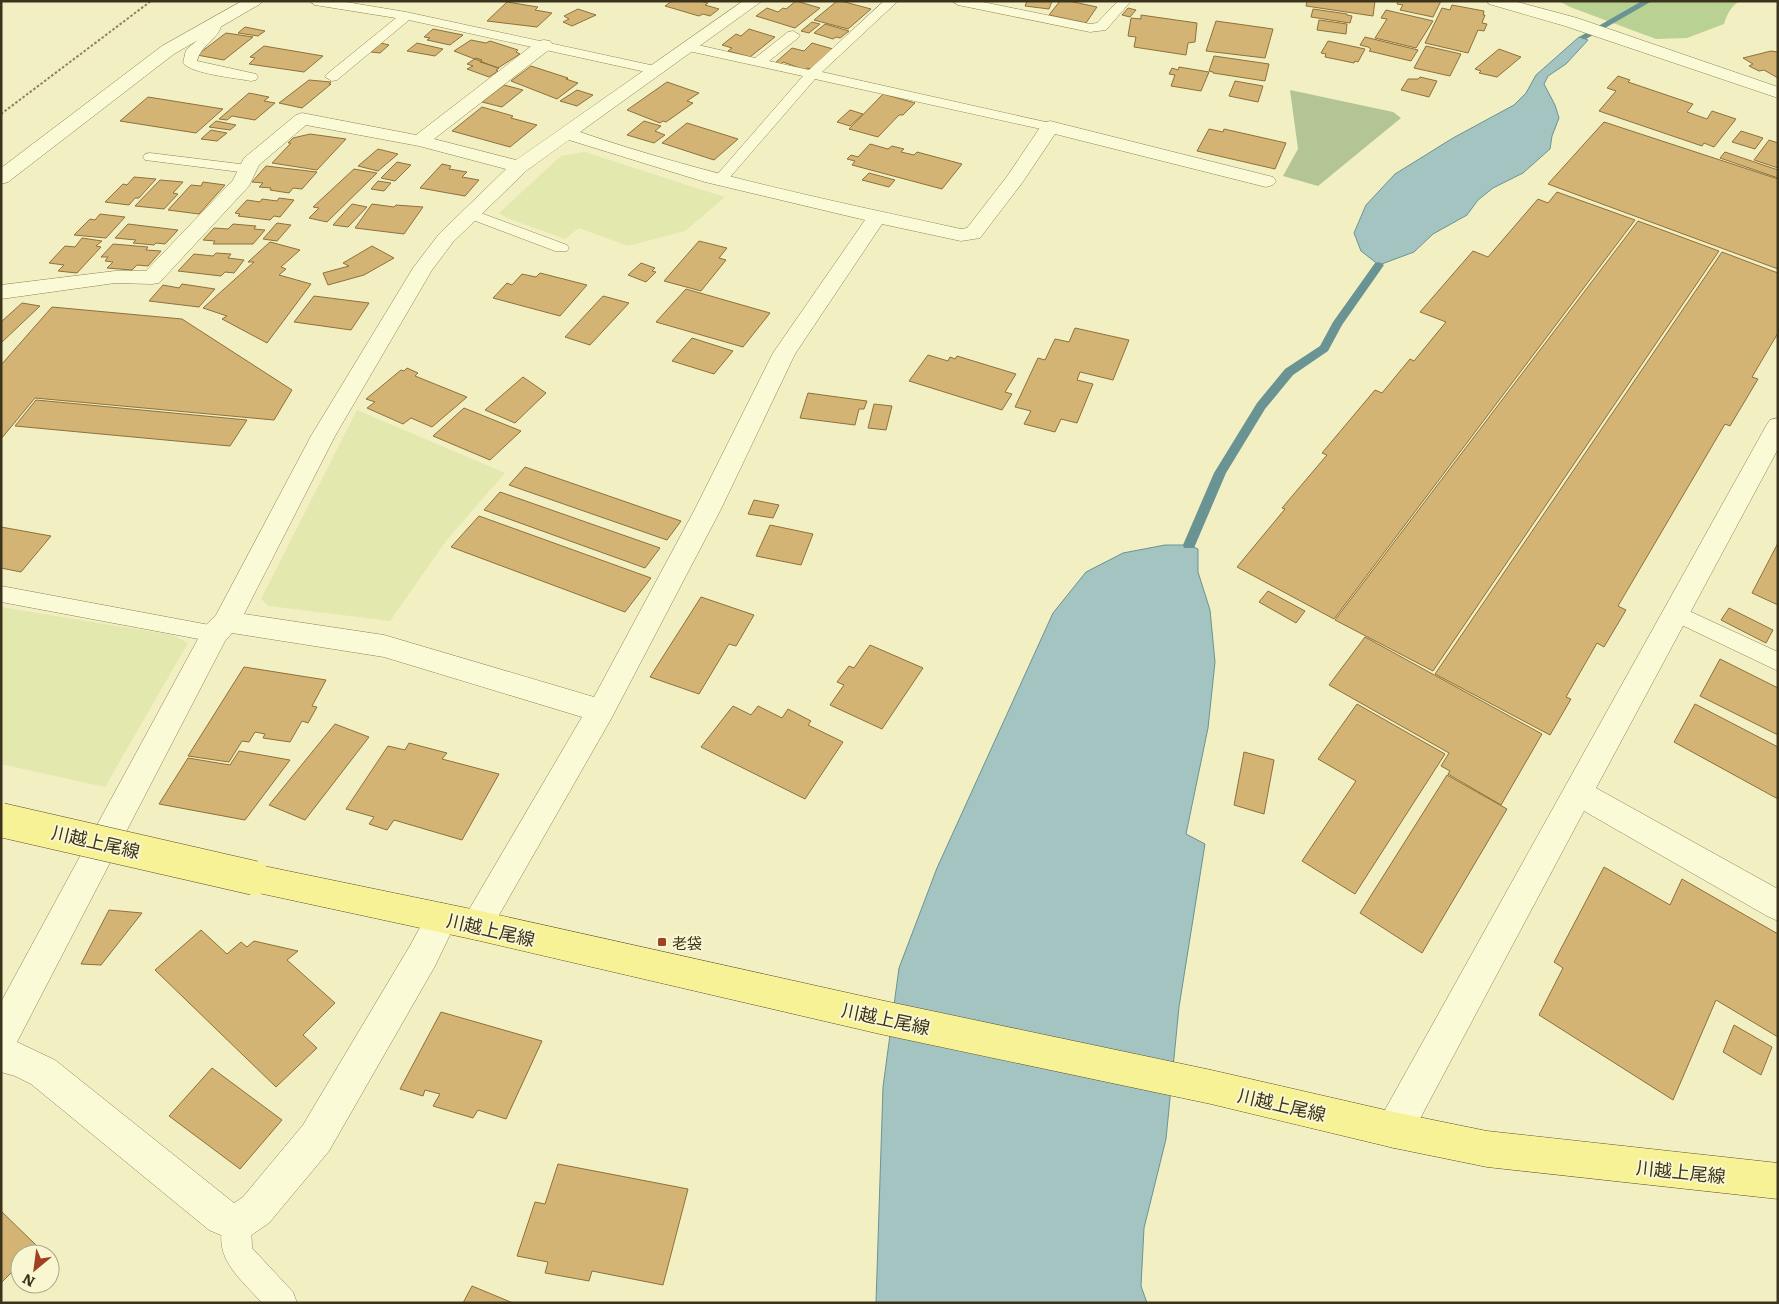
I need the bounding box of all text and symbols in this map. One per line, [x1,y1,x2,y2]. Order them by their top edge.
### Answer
street label: 川越上尾線 [49,818,143,864]
street label: 川越上尾線 [444,906,538,952]
place label: 老袋 [672,931,702,954]
marker: 老袋 [656,936,668,948]
street label: 川越上尾線 [839,995,933,1041]
street label: 川越上尾線 [1235,1081,1329,1127]
street label: 川越上尾線 [1635,1153,1727,1189]
north arrow [10,1244,60,1294]
text: N [18,1270,38,1293]

